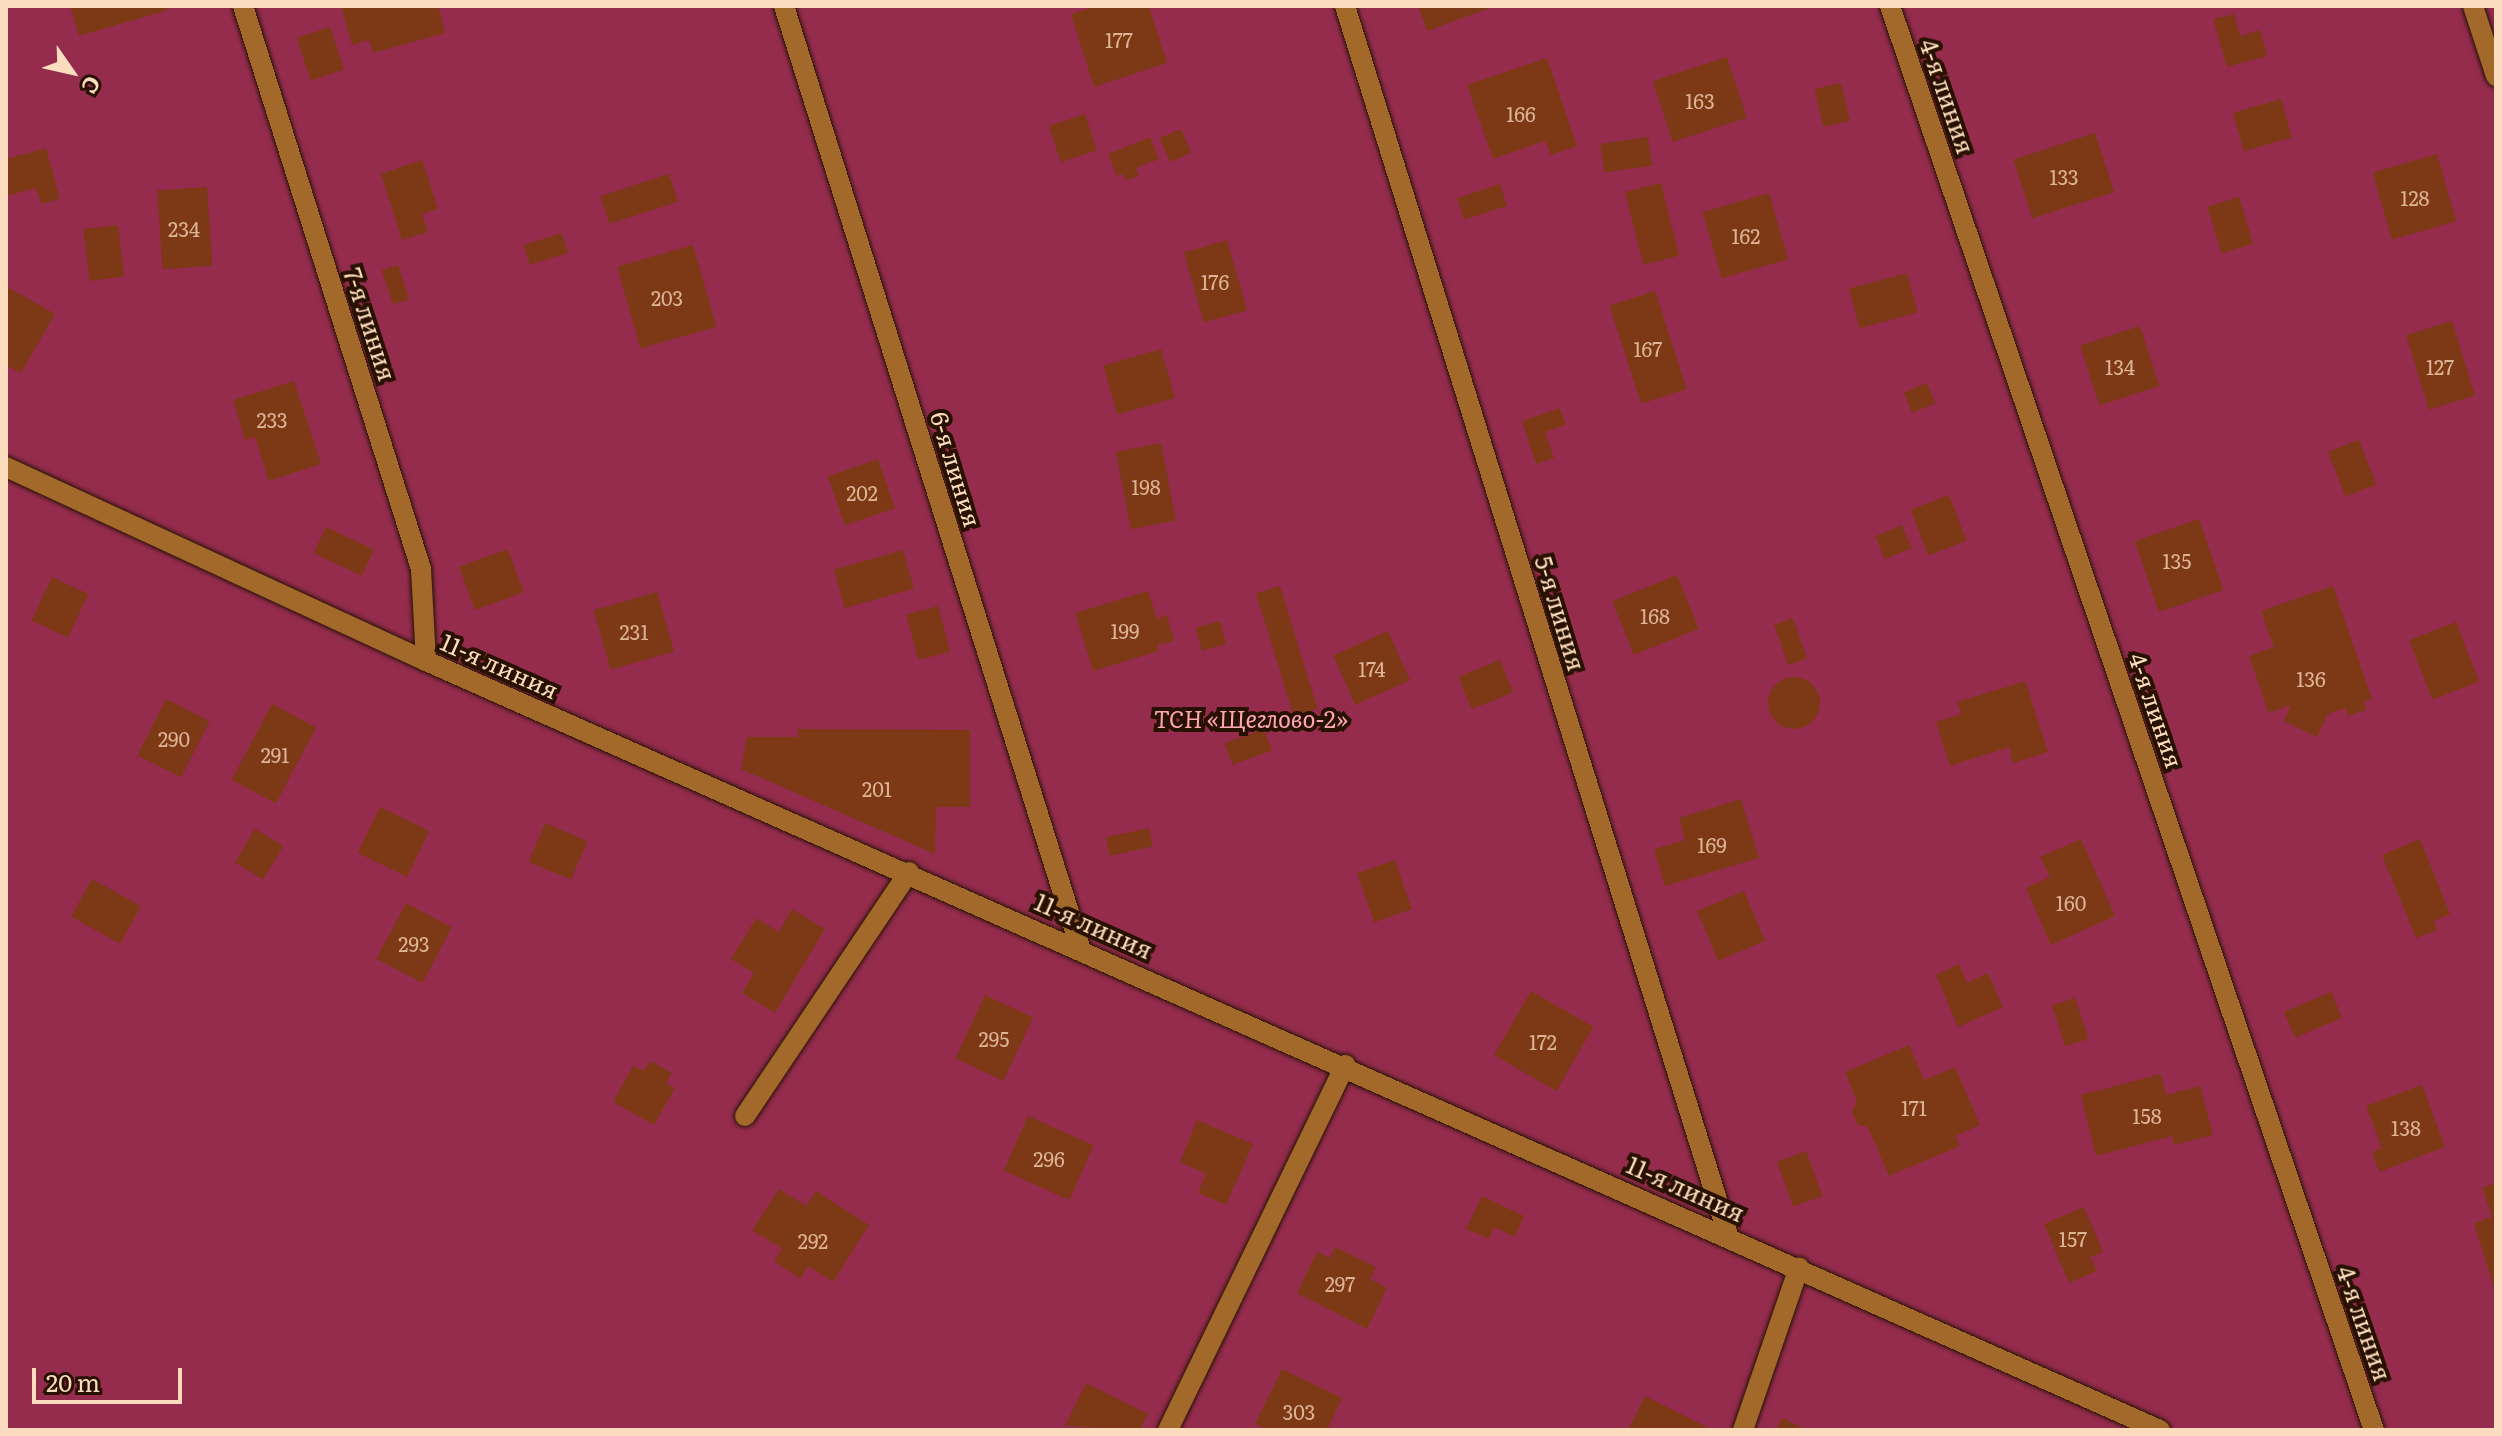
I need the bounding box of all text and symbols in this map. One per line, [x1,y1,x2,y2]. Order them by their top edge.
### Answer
house number: 177 [1105,27,1133,51]
north arrow [32,32,112,112]
street label: 4-я линия [1915,35,1981,157]
text: С [74,70,110,101]
house number: 163 [1685,88,1715,112]
house number: 166 [1506,101,1536,125]
house number: 133 [2049,164,2079,188]
house number: 128 [2400,185,2430,209]
house number: 234 [168,216,200,240]
house number: 162 [1731,223,1761,247]
street label: 7-я линия [339,264,403,384]
house number: 176 [1201,269,1229,293]
house number: 203 [651,285,683,309]
house number: 167 [1633,336,1663,360]
house number: 134 [2105,354,2135,378]
house number: 127 [2426,354,2454,378]
house number: 233 [256,407,288,431]
street label: 6-я линия [926,408,988,530]
house number: 198 [1131,474,1161,498]
house number: 202 [846,480,878,504]
house number: 135 [2162,548,2192,572]
street label: 5-я линия [1530,552,1592,674]
house number: 168 [1640,603,1670,627]
house number: 199 [1110,618,1140,642]
house number: 231 [619,619,649,643]
street label: 11-я линия [437,626,563,704]
street label: 4-я линия [2124,649,2190,771]
house number: 174 [1358,656,1386,680]
house number: 136 [2296,666,2326,690]
park label: ТСН «Щеглово-2» [1154,704,1348,732]
house number: 290 [158,726,190,750]
house number: 291 [261,742,289,766]
house number: 201 [862,776,892,800]
house number: 169 [1697,832,1727,856]
street label: 11-я линия [1031,886,1157,964]
house number: 160 [2056,890,2086,914]
house number: 293 [398,931,430,955]
house number: 295 [979,1026,1009,1050]
house number: 172 [1529,1029,1557,1053]
house number: 171 [1901,1095,1927,1119]
house number: 158 [2132,1103,2162,1127]
house number: 138 [2391,1115,2421,1139]
house number: 296 [1033,1146,1065,1170]
street label: 11-я линия [1623,1149,1749,1227]
house number: 157 [2059,1226,2087,1250]
house number: 292 [798,1228,828,1252]
street label: 4-я линия [2332,1262,2398,1384]
house number: 297 [1325,1271,1355,1295]
scale bar [36,1352,186,1402]
text: 20 m [46,1364,100,1399]
house number: 303 [1283,1399,1315,1423]

